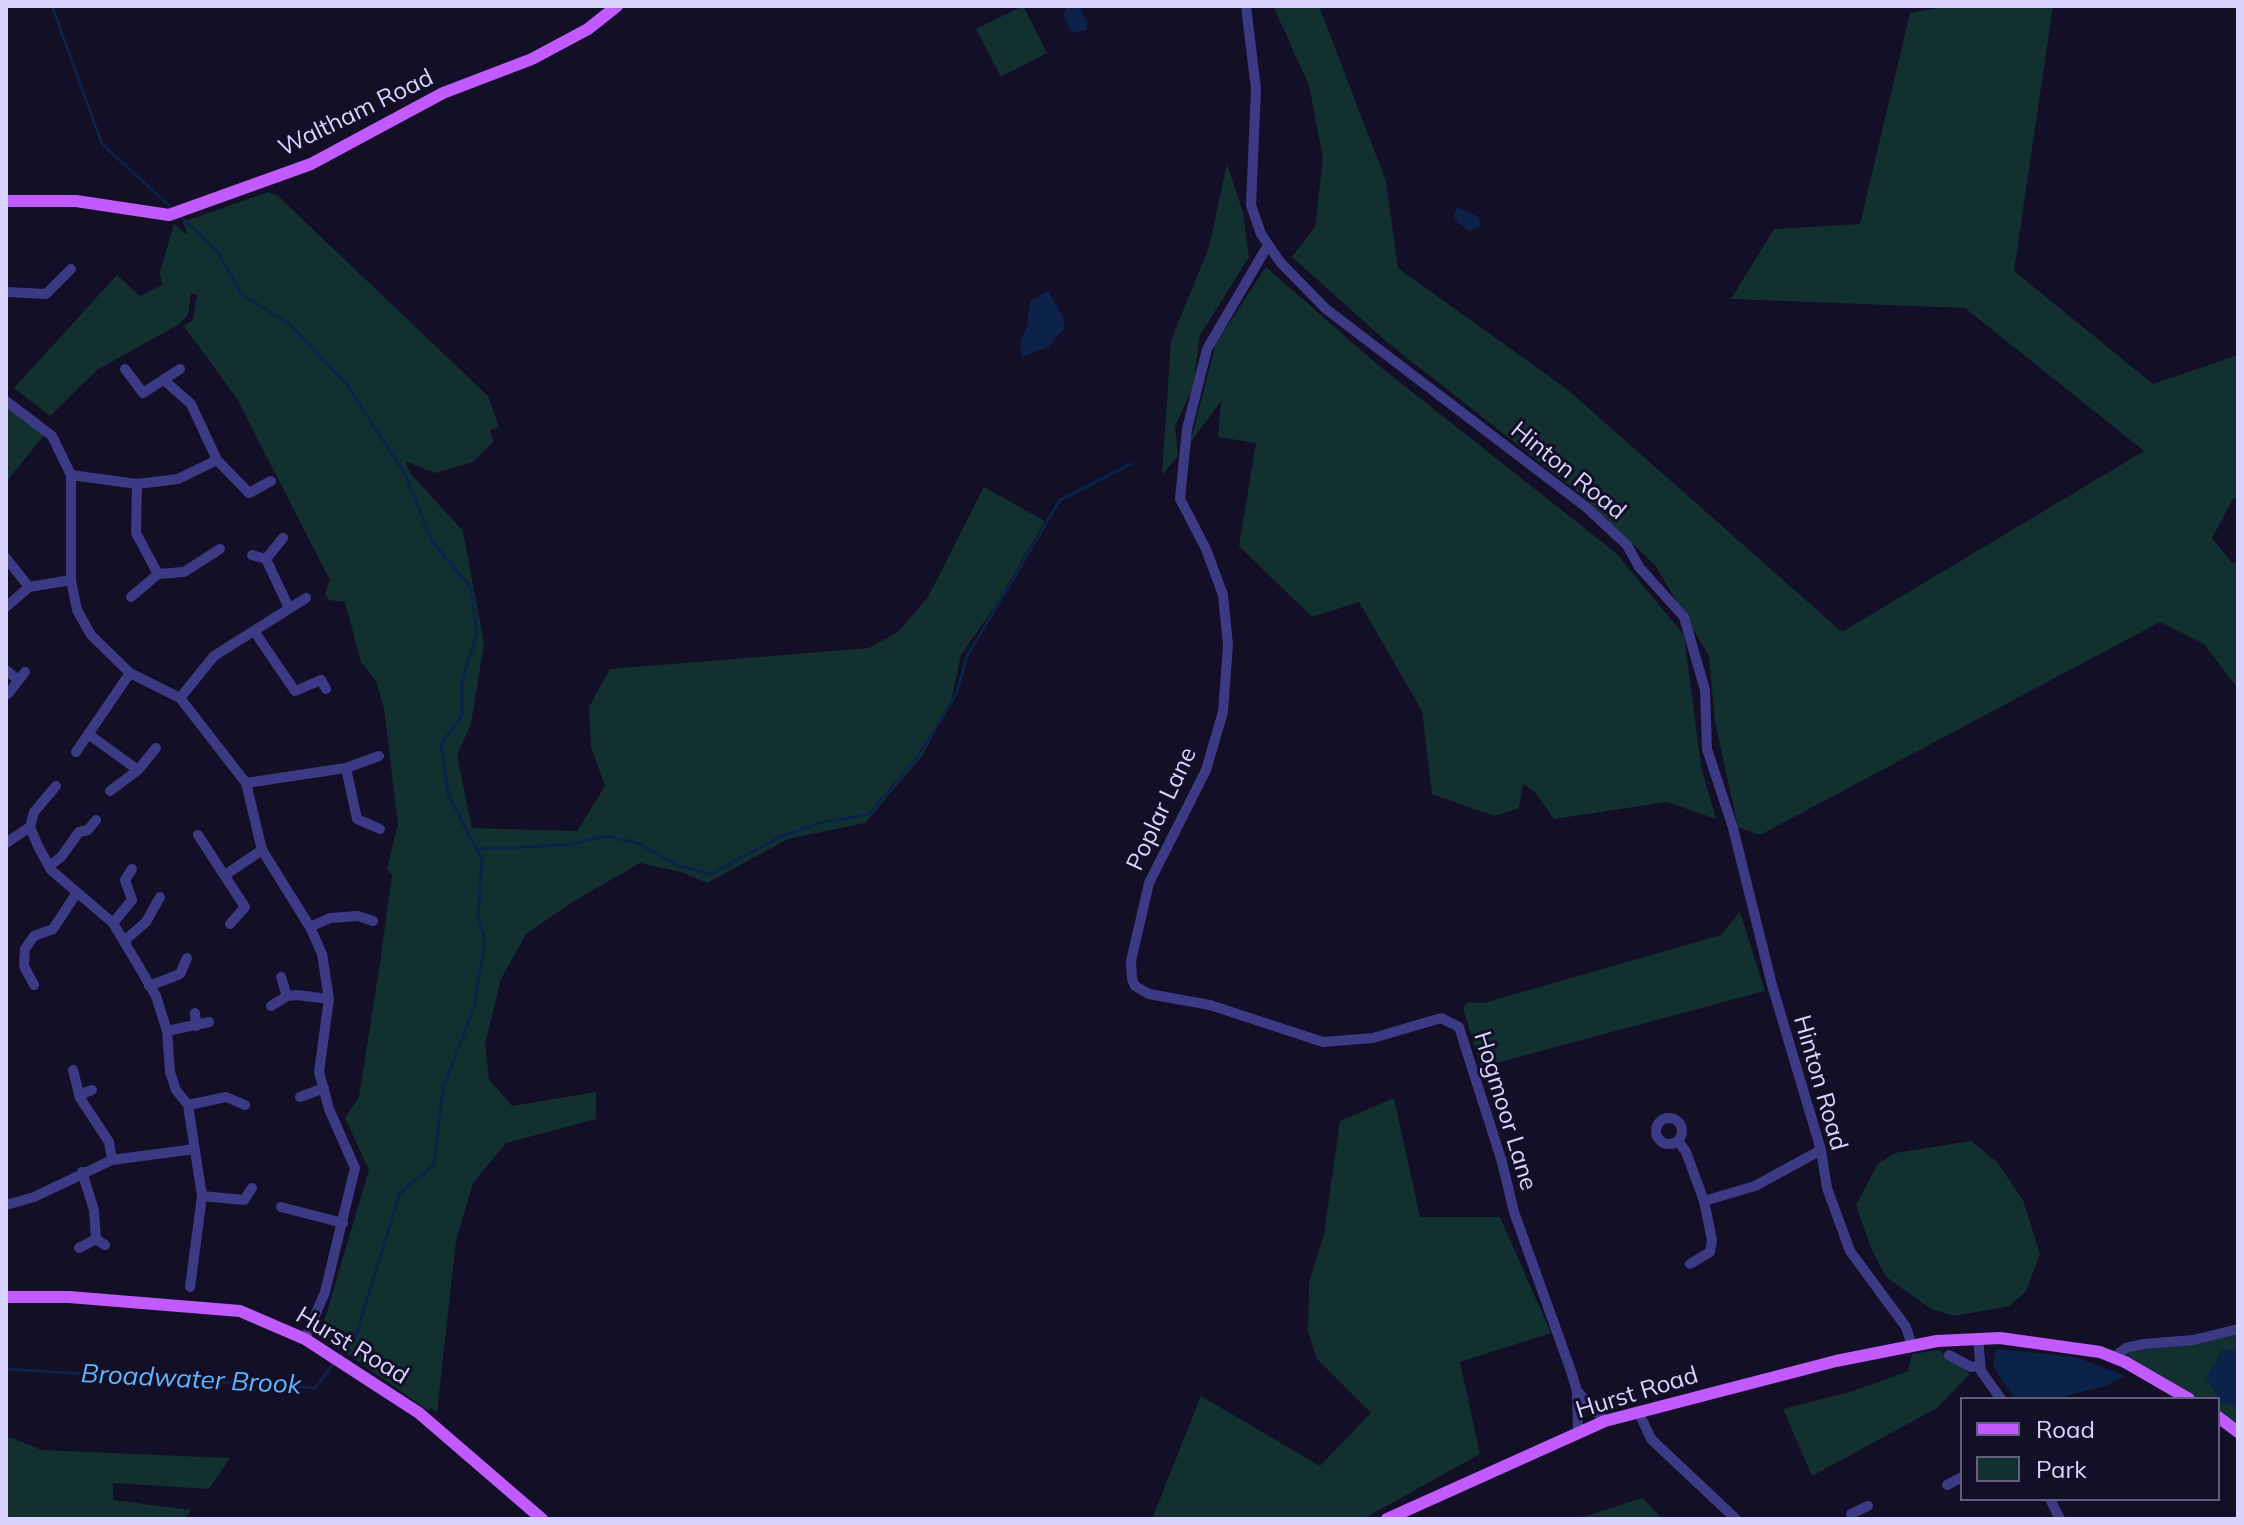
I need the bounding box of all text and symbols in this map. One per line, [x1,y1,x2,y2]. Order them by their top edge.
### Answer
street label: Waltham Road [274,63,438,163]
street label: Hinton Road [1505,416,1631,526]
street label: Poplar Lane [1121,743,1203,875]
street label: Hinton Road [1787,1012,1853,1154]
street label: Hogmoor Lane [1467,1028,1543,1194]
street label: Hurst Road [291,1301,413,1391]
water label: Broadwater Brook [80,1359,302,1401]
street label: Hurst Road [1572,1361,1702,1425]
legend [1960,1397,2220,1501]
text: Road [2036,1414,2095,1444]
text: Park [2036,1454,2087,1484]

